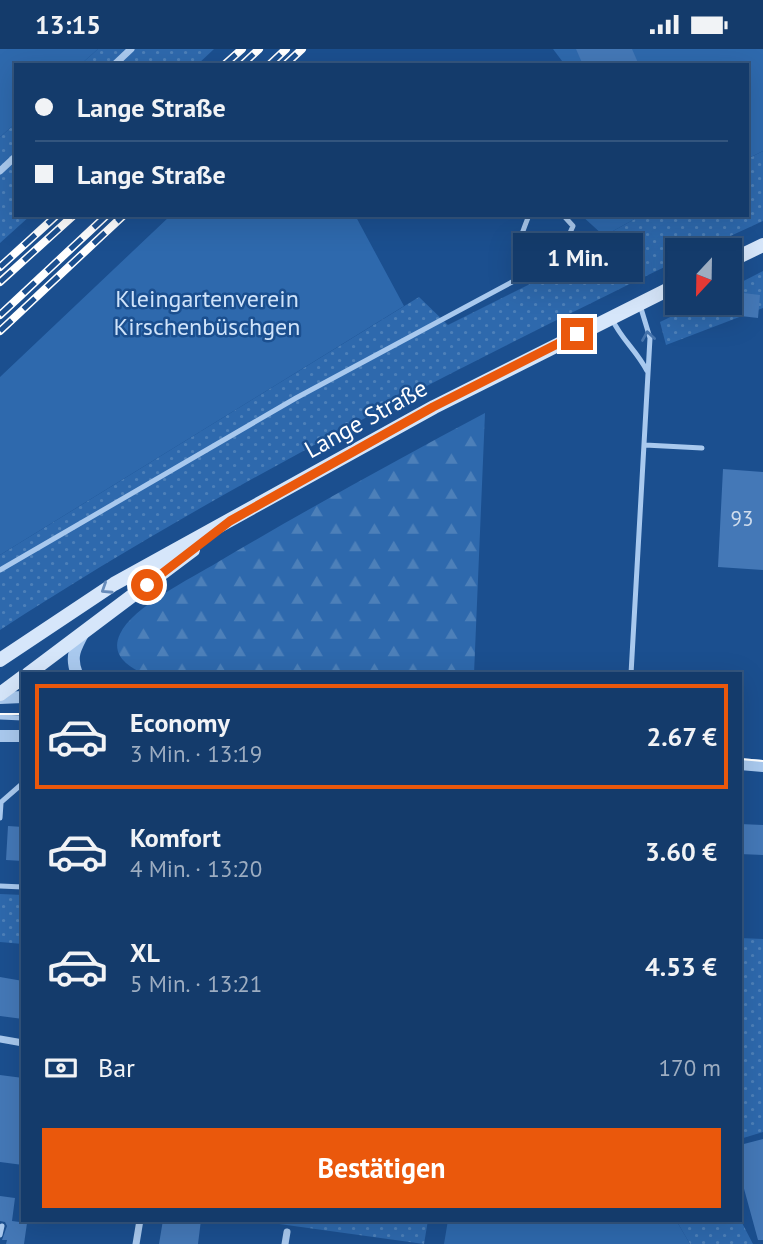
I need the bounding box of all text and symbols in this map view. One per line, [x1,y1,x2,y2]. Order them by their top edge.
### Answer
text: 13:15 [35,8,101,41]
text: Lange Straße [77,91,226,124]
text: Lange Straße [77,158,226,191]
callout: 1 Min. [512,233,642,281]
north arrow [665,238,742,315]
map controls [665,238,742,315]
text: 1 Min. [547,243,609,272]
park label: Kleingartenverein Kirschenbüschgen [114,283,300,342]
route end [561,318,593,350]
one-way arrow [640,330,655,342]
street label: Lange Straße [299,372,433,465]
house number: 93 [731,505,753,532]
route start [131,569,163,601]
one-way arrow [101,581,114,594]
icon: car [46,705,109,768]
text: Economy [130,706,230,739]
text: 2.67 € [646,720,717,753]
text: 3 Min. · 13:19 [130,739,262,768]
icon: car [46,820,109,883]
text: Komfort [130,821,221,854]
text: 3.60 € [645,835,717,868]
text: 4 Min. · 13:20 [130,854,262,883]
icon: car [46,935,109,998]
text: XL [130,936,160,969]
text: 4.53 € [645,950,717,983]
text: 5 Min. · 13:21 [130,969,262,998]
icon: cash [42,1049,80,1087]
text: Bar [98,1051,135,1084]
text: 170 m [659,1053,721,1082]
button: Bestätigen [42,1128,721,1208]

